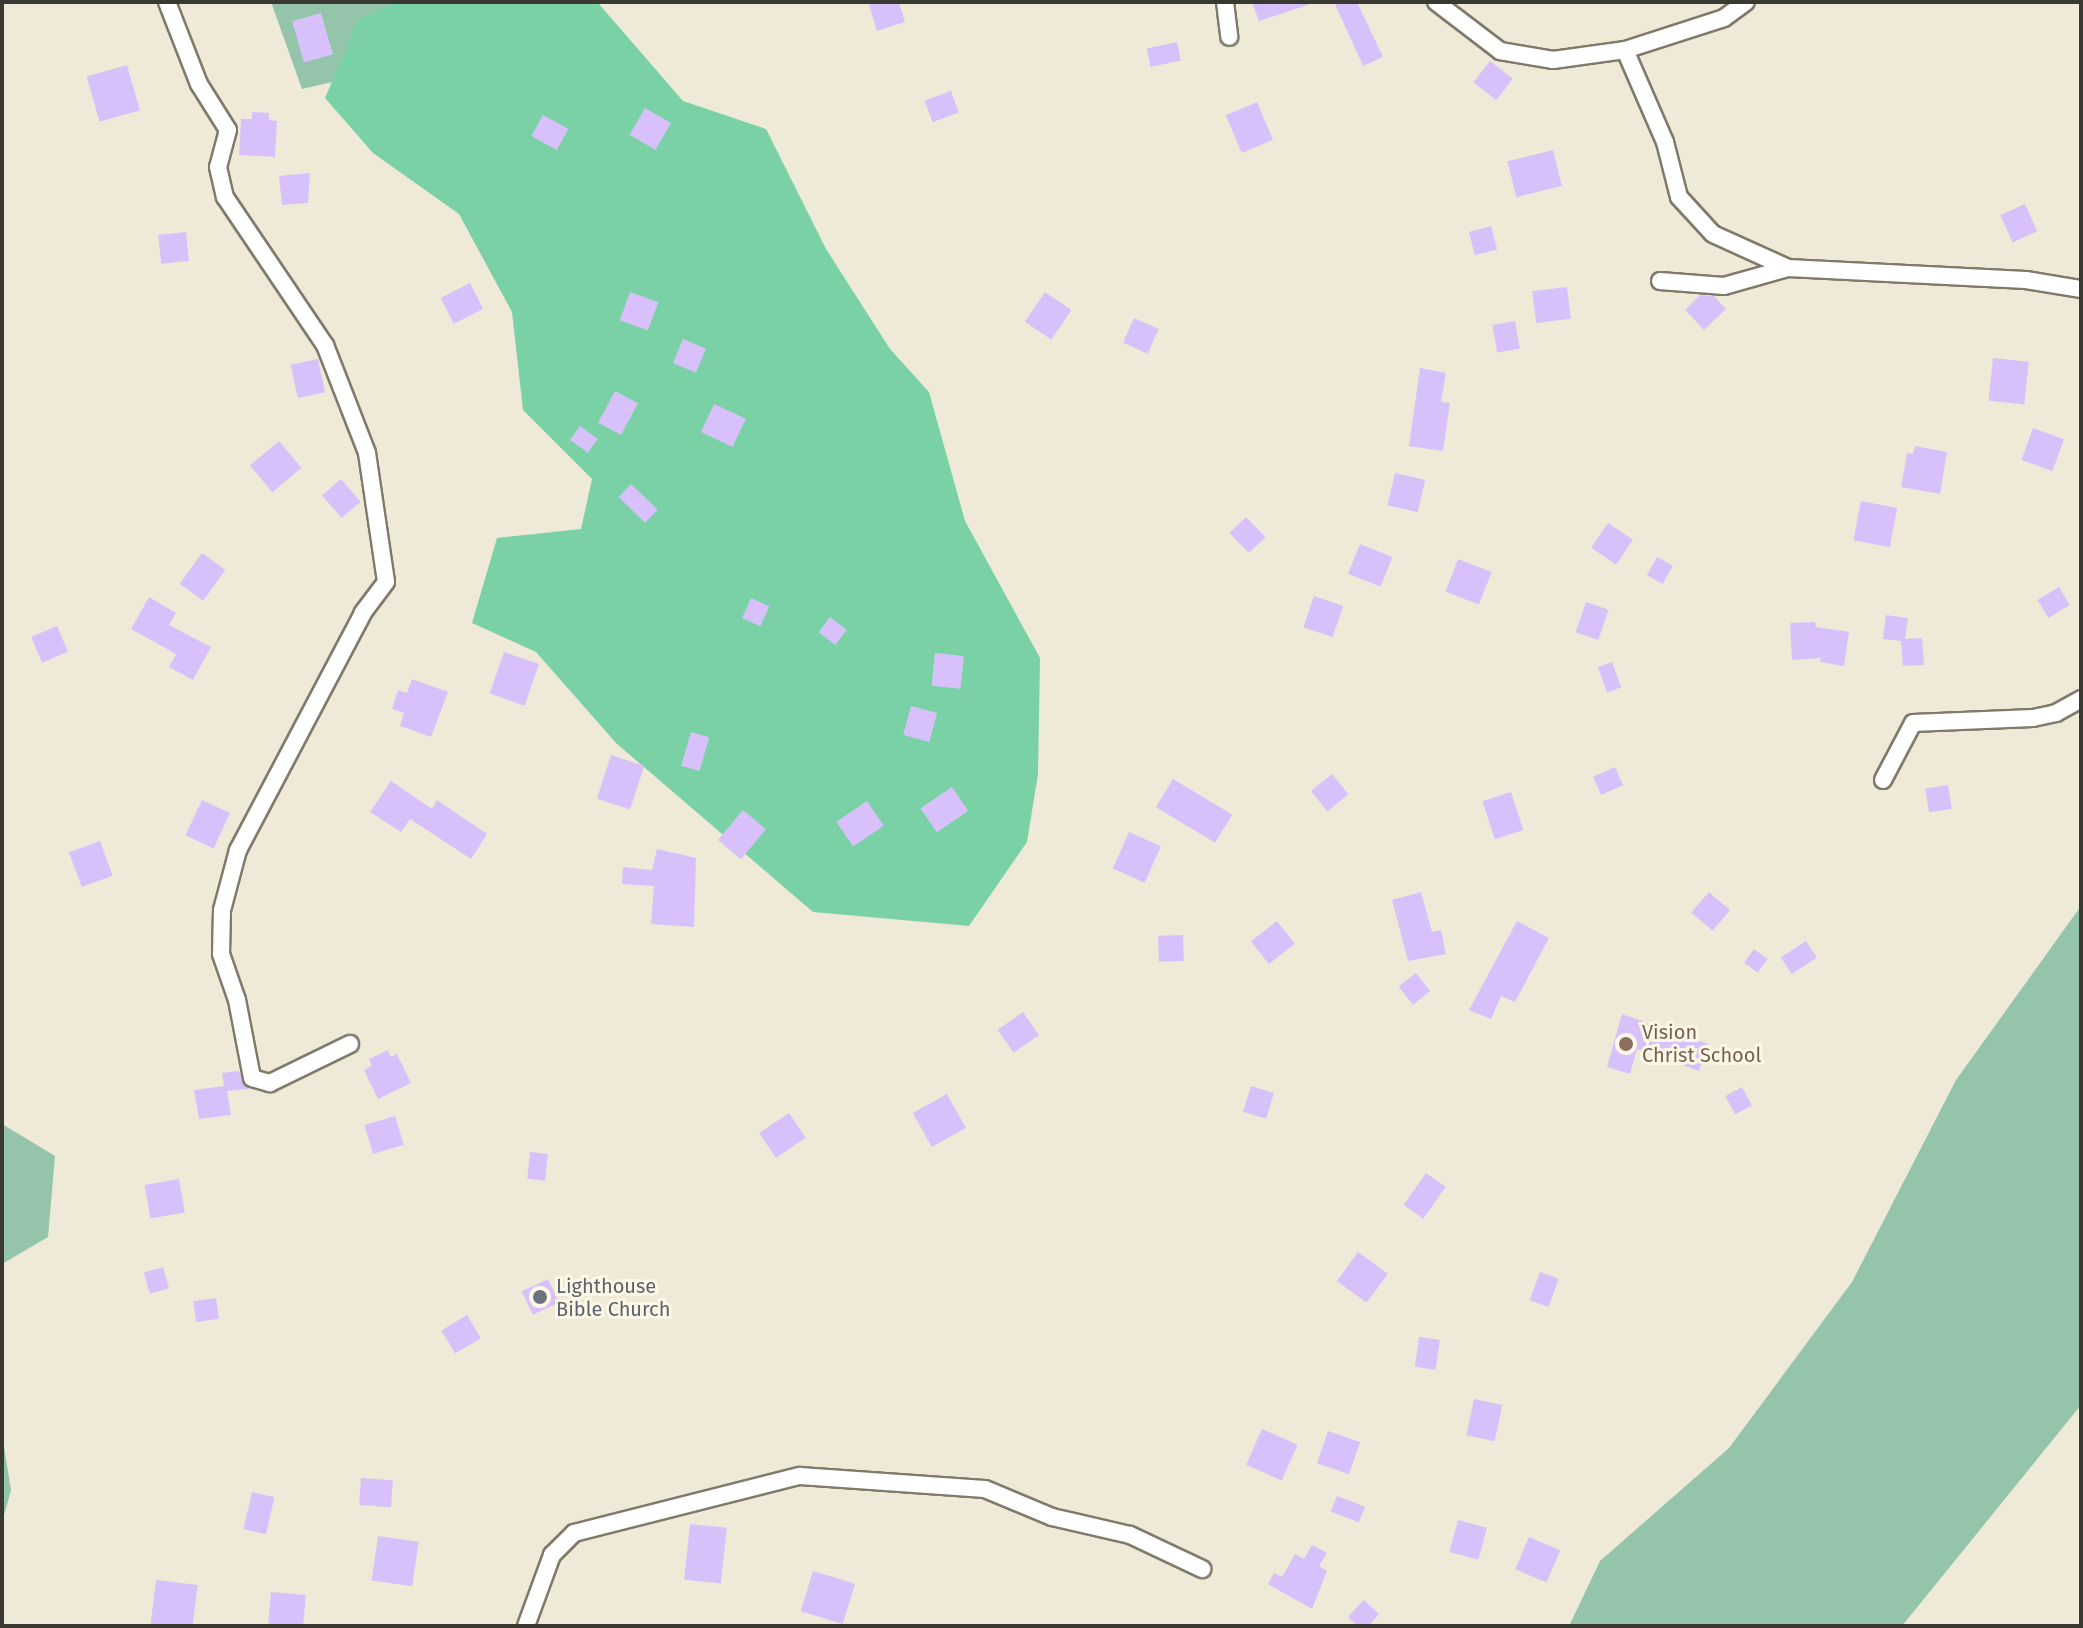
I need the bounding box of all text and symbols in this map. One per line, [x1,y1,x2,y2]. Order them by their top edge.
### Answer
place label: Vision Christ School [1642,1020,1761,1067]
marker: Vision Christ School [1617,1035,1635,1053]
place label: Lighthouse Bible Church [556,1274,670,1321]
marker: Lighthouse Bible Church [531,1288,549,1306]

